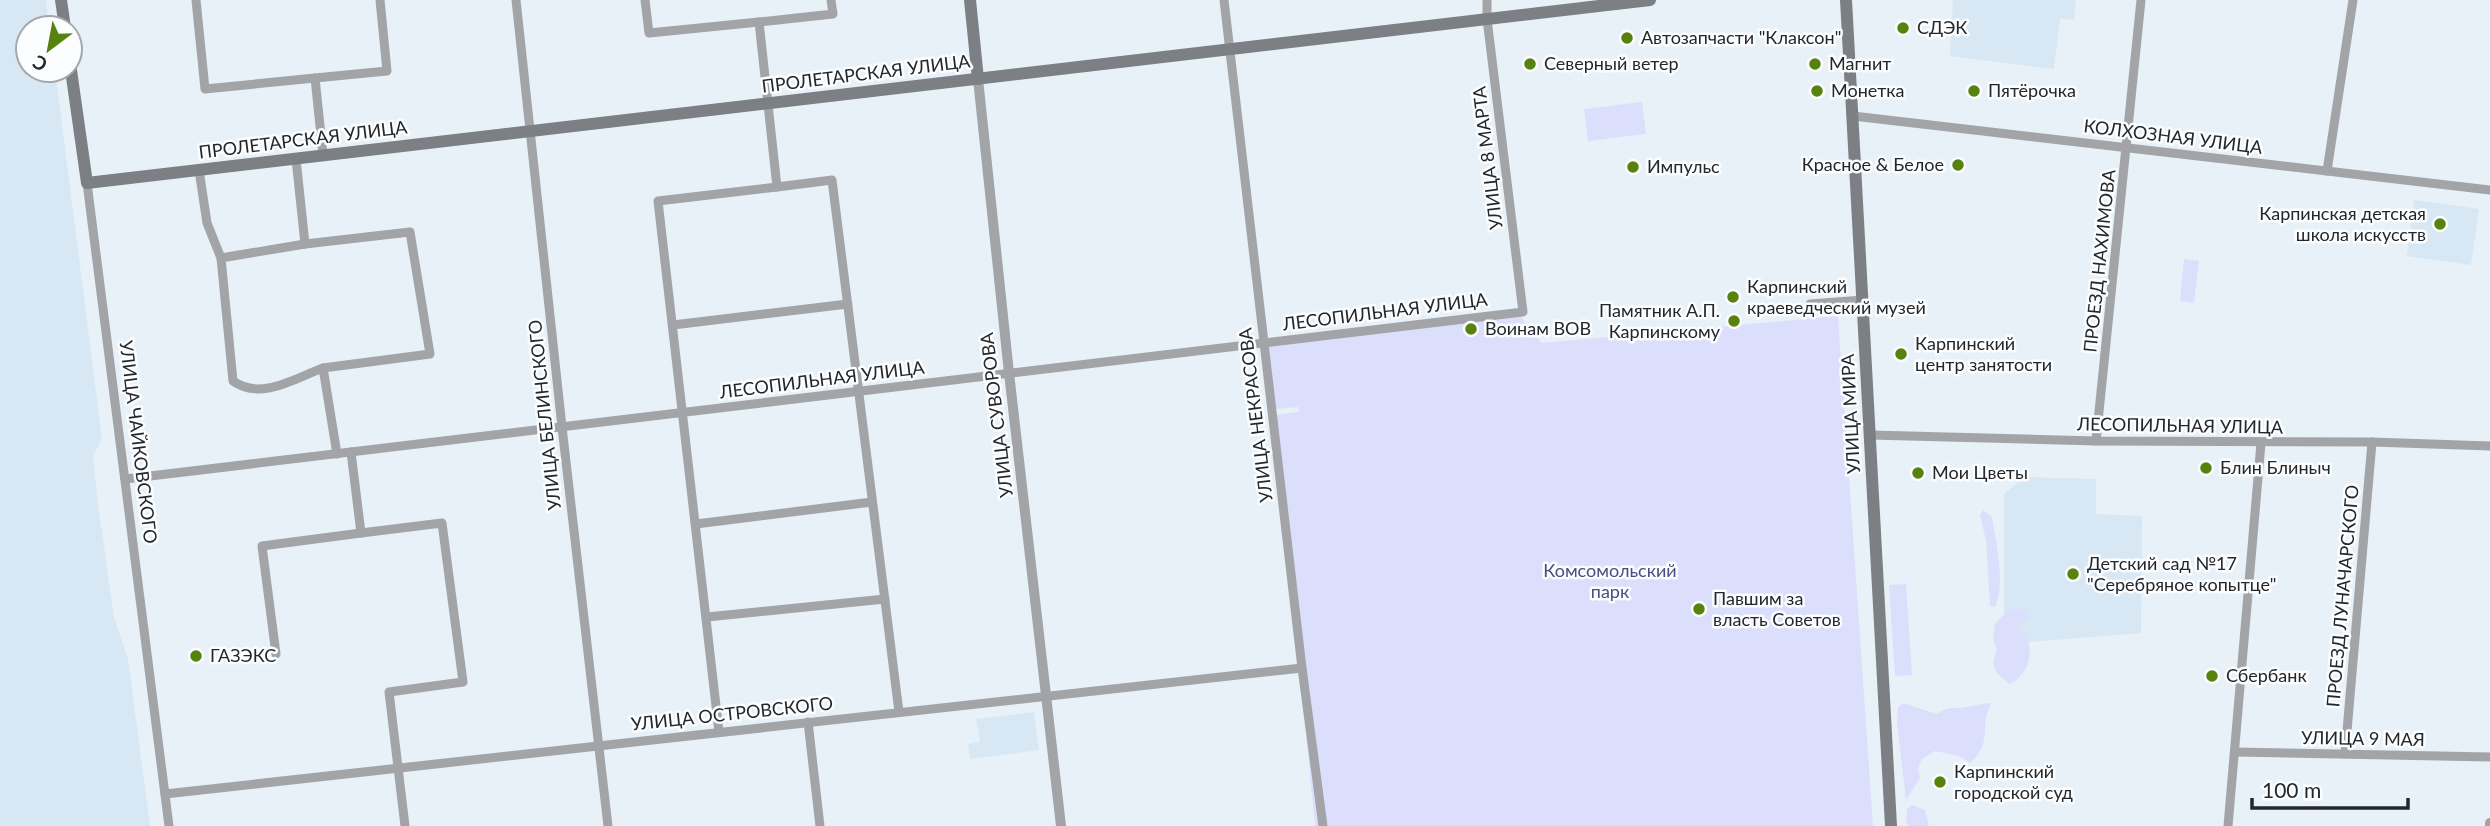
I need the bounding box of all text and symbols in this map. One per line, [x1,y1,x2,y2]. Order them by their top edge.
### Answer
north arrow [14,14,84,84]
place label: СДЭК [1917,16,1967,38]
marker: СДЭК [1895,20,1911,36]
place label: Автозапчасти "Клаксон" [1641,26,1841,48]
marker: Автозапчасти "Клаксон" [1619,30,1635,46]
street label: ПРОЛЕТАРСКАЯ УЛИЦА [760,49,972,97]
text: С [28,51,51,77]
place label: Северный ветер [1544,52,1679,74]
place label: Магнит [1829,52,1891,74]
marker: Северный ветер [1522,56,1538,72]
marker: Магнит [1807,56,1823,72]
place label: Монетка [1831,79,1905,101]
place label: Пятёрочка [1988,79,2076,101]
marker: Монетка [1809,83,1825,99]
marker: Пятёрочка [1966,83,1982,99]
street label: УЛИЦА 8 МАРТА [1467,84,1507,231]
street label: КОЛХОЗНАЯ УЛИЦА [2082,114,2265,158]
street label: ПРОЛЕТАРСКАЯ УЛИЦА [197,115,409,163]
place label: Красное & Белое [1802,153,1944,175]
place label: Импульс [1647,155,1720,177]
marker: Красное & Белое [1950,157,1966,173]
marker: Импульс [1625,159,1641,175]
street label: ПРОЕЗД НАХИМОВА [2078,167,2120,354]
place label: Карпинская детская школа искусств [2259,202,2426,245]
marker: Карпинская детская школа искусств [2432,216,2448,232]
place label: Карпинский краеведческий музей [1747,275,1926,318]
street label: ЛЕСОПИЛЬНАЯ УЛИЦА [1280,287,1489,335]
marker: Карпинский краеведческий музей [1725,289,1741,305]
place label: Памятник А.П. Карпинскому [1599,299,1721,342]
marker: Памятник А.П. Карпинскому [1726,313,1742,329]
place label: Воинам ВОВ [1485,317,1591,339]
street label: УЛИЦА БЕЛИНСКОГО [523,319,565,511]
marker: Воинам ВОВ [1463,321,1479,337]
street label: УЛИЦА НЕКРАСОВА [1233,326,1277,504]
street label: УЛИЦА СУВОРОВА [975,331,1017,499]
place label: Карпинский центр занятости [1915,332,2052,375]
street label: УЛИЦА ЧАЙКОВСКОГО [116,339,162,545]
marker: Карпинский центр занятости [1893,346,1909,362]
street label: УЛИЦА МИРА [1836,353,1864,475]
street label: ЛЕСОПИЛЬНАЯ УЛИЦА [717,355,926,403]
street label: ЛЕСОПИЛЬНАЯ УЛИЦА [2076,412,2284,438]
place label: Блин Блиныч [2220,456,2331,478]
marker: Блин Блиныч [2198,460,2214,476]
place label: Мои Цветы [1932,461,2028,483]
marker: Мои Цветы [1910,465,1926,481]
street label: ПРОЕЗД ЛУНАЧАРСКОГО [2321,484,2363,708]
place label: Детский сад №17 "Серебряное копытце" [2087,552,2276,595]
park label: Комсомольский парк [1543,559,1677,602]
marker: Детский сад №17 "Серебряное копытце" [2065,566,2081,582]
place label: Павшим за власть Советов [1713,587,1841,630]
marker: Павшим за власть Советов [1691,601,1707,617]
place label: ГАЗЭКС [210,644,276,666]
marker: ГАЗЭКС [188,648,204,664]
place label: Сбербанк [2226,664,2307,686]
marker: Сбербанк [2204,668,2220,684]
street label: УЛИЦА ОСТРОВСКОГО [630,691,834,735]
street label: УЛИЦА 9 МАЯ [2301,726,2425,750]
place label: Карпинский городской суд [1954,760,2073,803]
scale bar [2252,766,2408,810]
marker: Карпинский городской суд [1932,774,1948,790]
text: 100 m [2262,777,2321,802]

